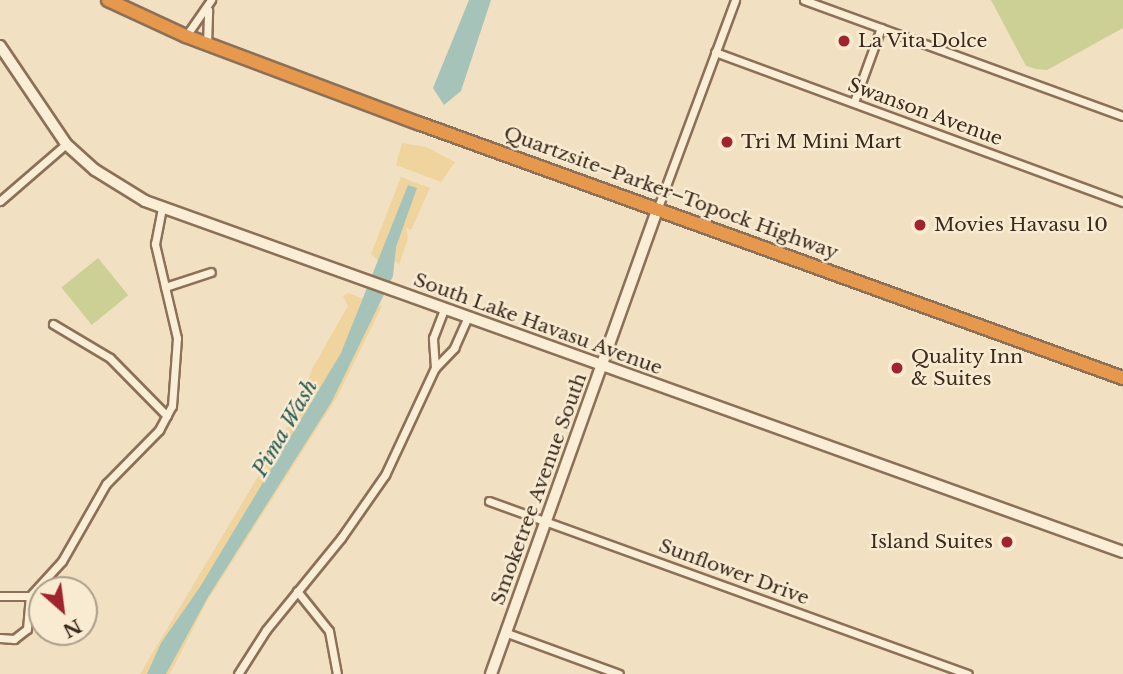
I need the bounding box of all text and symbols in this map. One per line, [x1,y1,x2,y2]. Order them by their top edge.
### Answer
place label: La Vita Dolce [858,30,989,52]
marker: La Vita Dolce [836,33,852,49]
street label: Swanson Avenue [844,73,1006,151]
street label: Quartzsite–Parker–Topock Highway [501,122,841,264]
place label: Tri M Mini Mart [741,131,902,153]
marker: Tri M Mini Mart [719,134,735,150]
place label: Movies Havasu 10 [934,214,1108,236]
marker: Movies Havasu 10 [912,217,928,233]
street label: South Lake Havasu Avenue [410,268,666,380]
place label: Quality Inn & Suites [911,346,1024,390]
marker: Quality Inn & Suites [889,360,905,376]
street label: Smoketree Avenue South [486,370,592,608]
water label: Pima Wash [247,375,323,481]
place label: Island Suites [870,531,993,553]
street label: Sunflower Drive [656,534,812,610]
marker: Island Suites [999,534,1015,550]
north arrow [28,576,98,646]
text: N [59,614,85,643]

